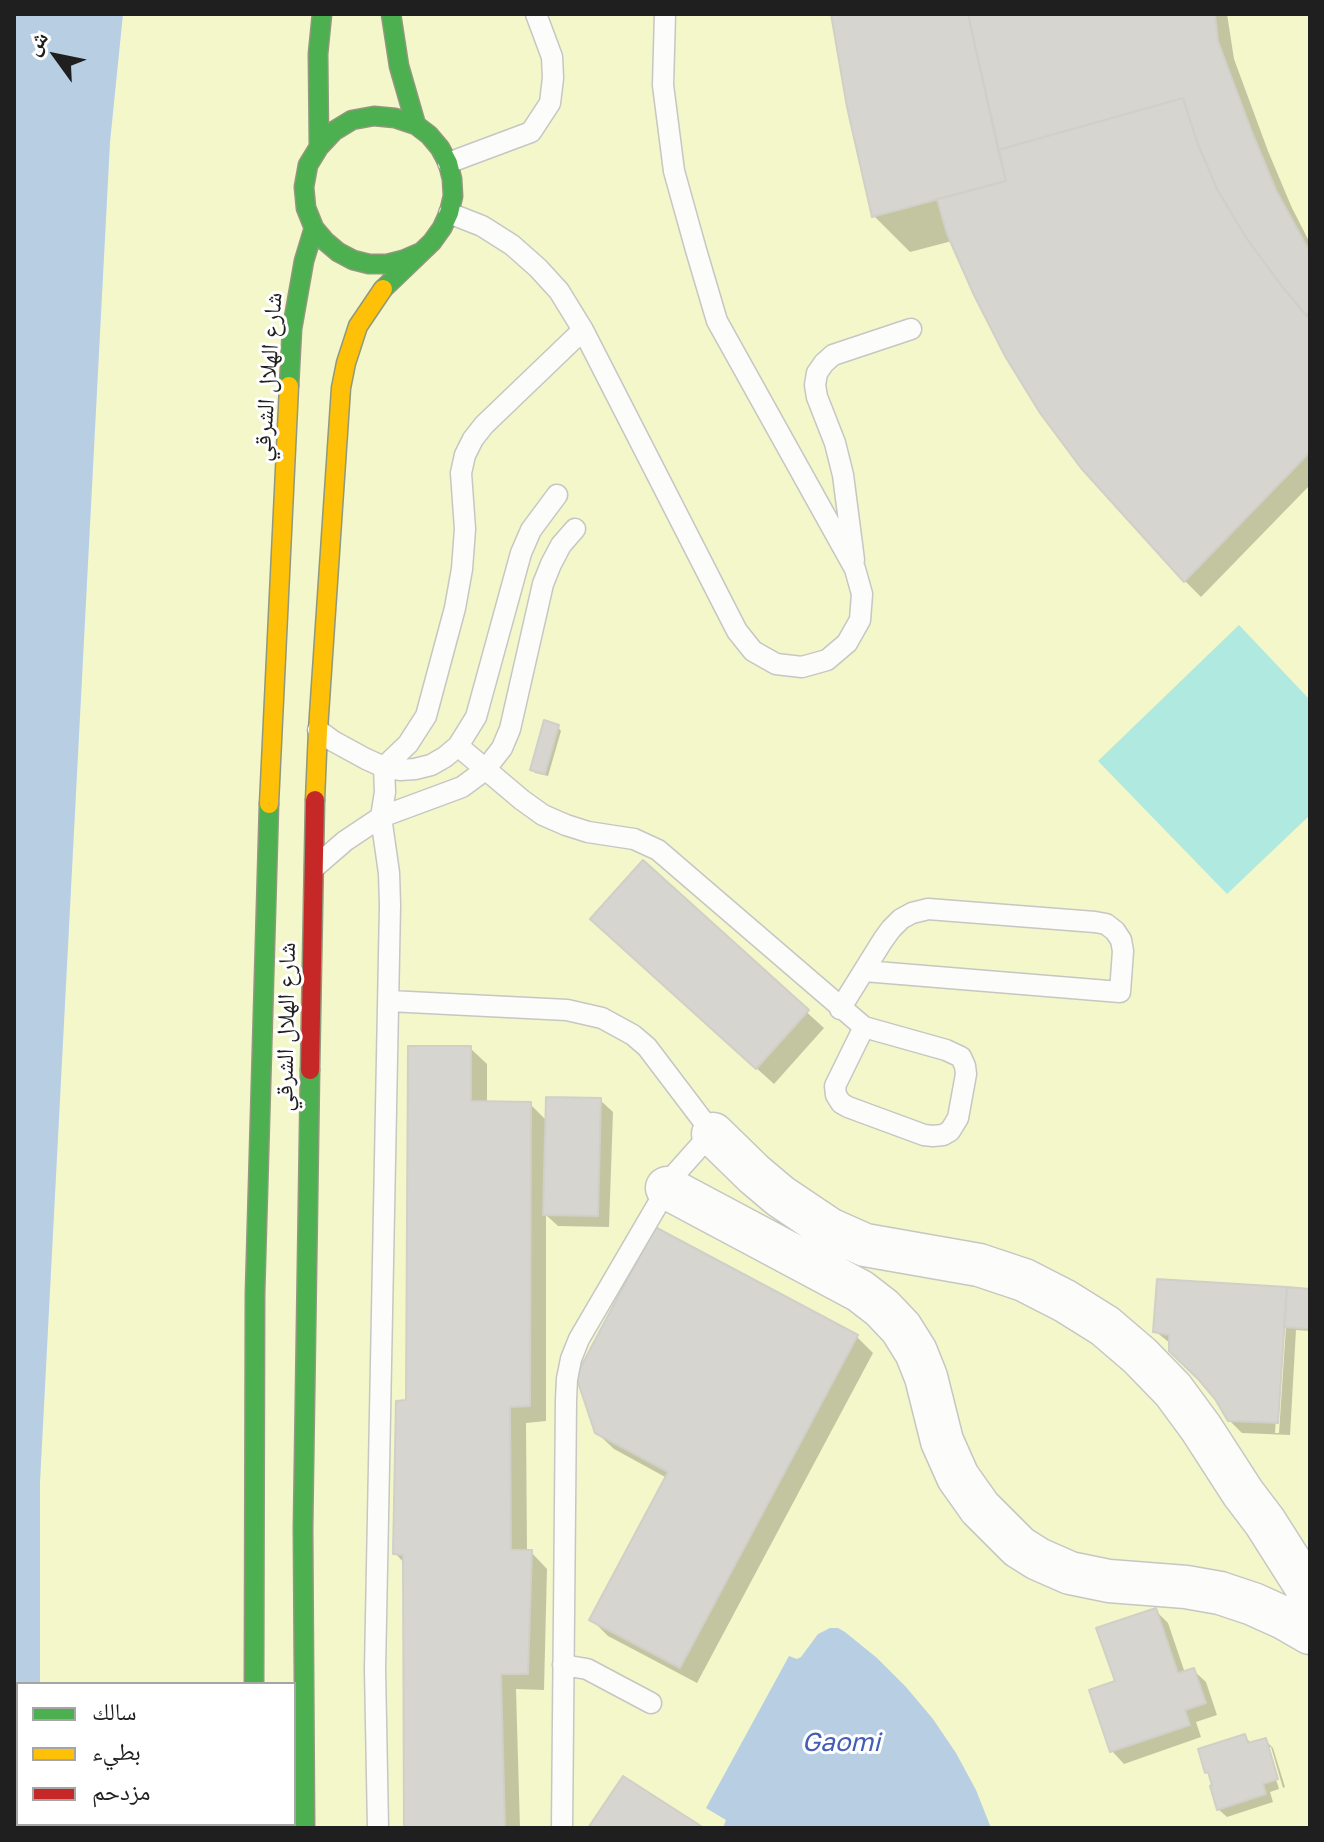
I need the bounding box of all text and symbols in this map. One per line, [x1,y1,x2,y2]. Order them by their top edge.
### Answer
north arrow [16,16,96,96]
text: ش [18,26,53,60]
street label: شارع الهلال الشرقي [248,291,288,463]
street label: شارع الهلال الشرقي [270,942,302,1112]
legend [16,1682,296,1826]
text: سالك [92,1696,137,1725]
water label: Gaomi [802,1727,880,1759]
text: بطيء [92,1736,141,1765]
text: مزدحم [92,1776,151,1805]

